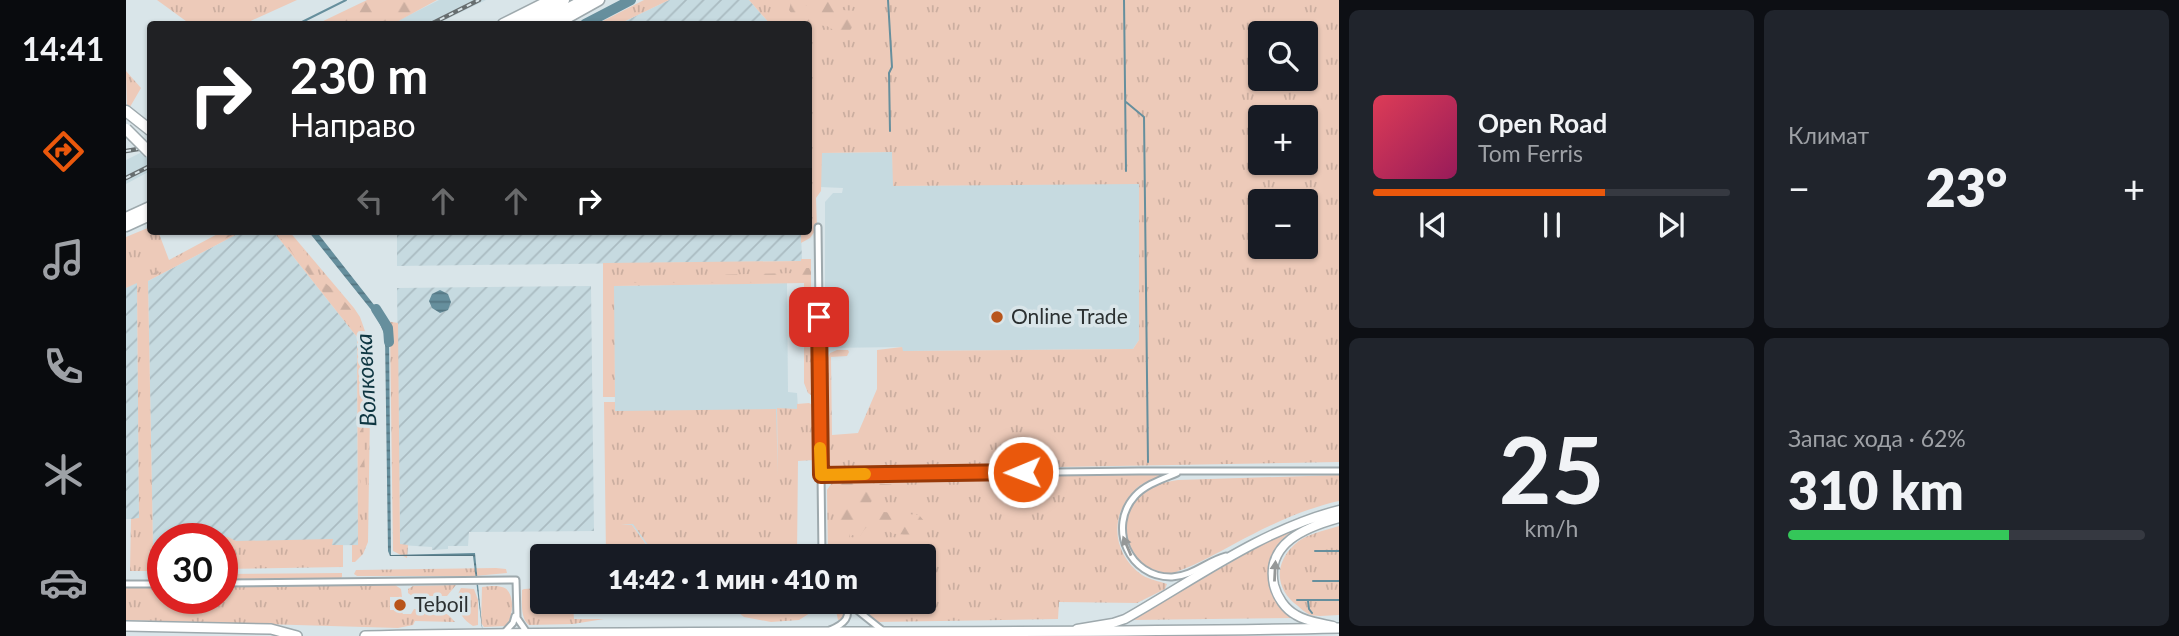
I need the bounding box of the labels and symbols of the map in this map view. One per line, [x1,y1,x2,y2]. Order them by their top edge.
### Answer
pin [789,287,849,347]
place label: Online Trade [1011,303,1128,328]
marker: Online Trade [989,309,1005,325]
water label: Волковка [349,333,381,427]
position arrow [986,435,1060,509]
speed limit sign: 30 [147,523,238,614]
one-way arrow [1121,536,1133,556]
one-way arrow [1269,560,1280,582]
place label: Teboil [414,591,469,616]
marker: Teboil [392,597,408,613]

